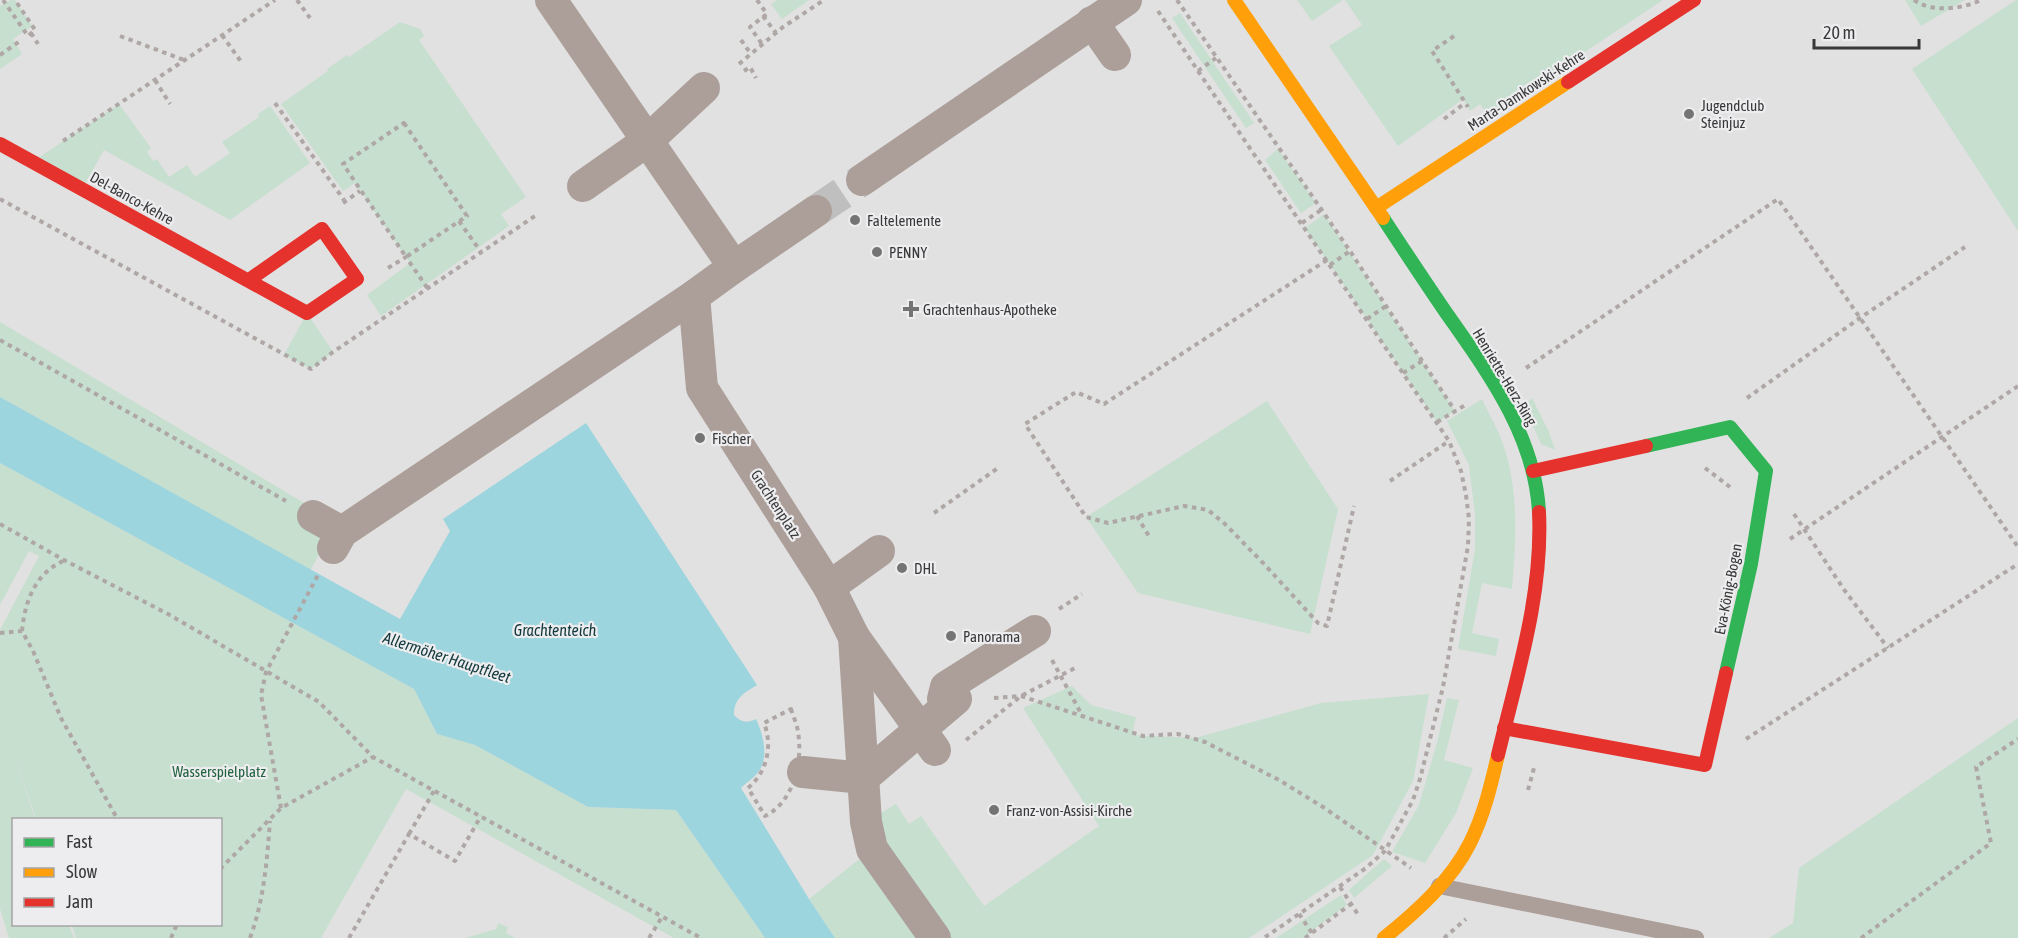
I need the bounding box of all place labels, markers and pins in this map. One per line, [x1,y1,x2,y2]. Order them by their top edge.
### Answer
place label: Jugendclub Steinjuz [1701,97,1764,131]
marker: Jugendclub Steinjuz [1682,107,1696,121]
place label: Faltelemente [867,212,941,229]
marker: Faltelemente [848,213,862,227]
place label: PENNY [889,244,927,261]
marker: PENNY [870,245,884,259]
place label: Grachtenhaus-Apotheke [923,301,1057,318]
marker: Grachtenhaus-Apotheke [904,302,918,316]
place label: Fischer [712,430,751,447]
marker: Fischer [693,431,707,445]
place label: DHL [914,560,937,577]
marker: DHL [895,561,909,575]
place label: Panorama [963,628,1020,645]
marker: Panorama [944,629,958,643]
place label: Franz-von-Assisi-Kirche [1006,802,1132,819]
marker: Franz-von-Assisi-Kirche [987,803,1001,817]

